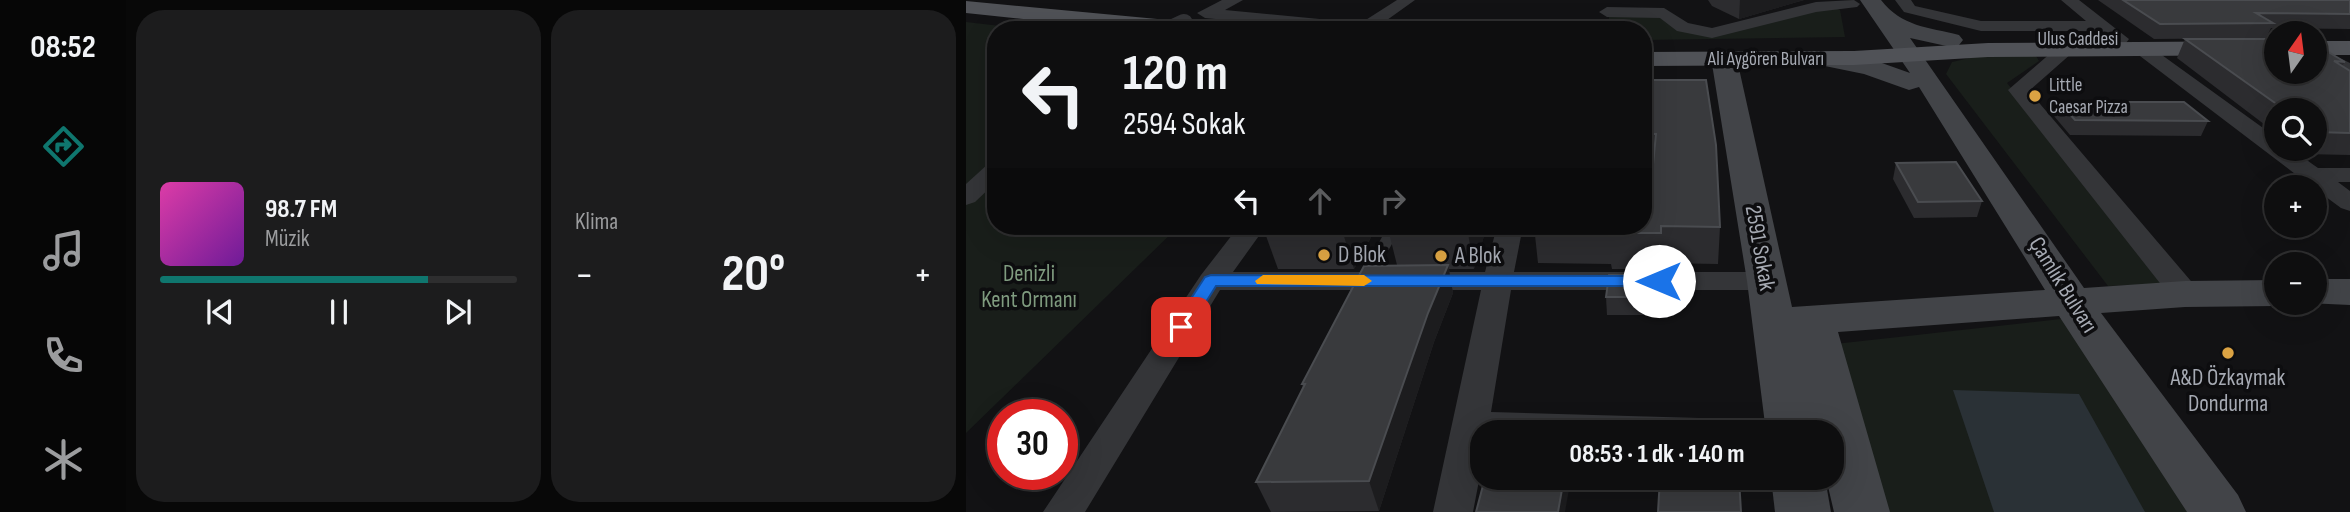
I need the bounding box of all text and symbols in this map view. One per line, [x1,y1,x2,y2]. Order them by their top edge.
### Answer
north arrow [2264,21,2328,84]
map controls [2264,21,2327,315]
text: 08:52 [30,28,96,67]
street label: Ulus Caddesi [2038,28,2118,51]
text: 120 m [1123,45,1228,104]
street label: Ali Aygören Bulvarı [1707,48,1824,71]
icon: left [1008,49,1099,140]
place label: Little Caesar Pizza [2049,74,2128,119]
marker: Little Caesar Pizza [2027,88,2043,104]
button: search [2264,98,2327,161]
text: 2594 Sokak [1123,105,1245,144]
icon: directions [39,122,88,171]
button: + [2264,175,2327,238]
icon: left [1228,182,1266,220]
icon: ahead [1301,182,1339,220]
icon: right [1374,182,1412,220]
text: 98.7 FM [265,194,337,225]
street label: 2591 Sokak [1739,203,1781,293]
text: Klima [575,208,618,236]
text: Müzik [265,225,310,253]
icon: music [39,226,88,275]
street label: Çamlık Bulvarı [2023,232,2103,338]
place label: D Blok [1338,241,1386,269]
place label: A Blok [1454,242,1502,270]
text: 20° [722,243,785,306]
position arrow [1622,244,1696,318]
marker: D Blok [1316,247,1332,263]
marker: A Blok [1433,248,1449,264]
button: − [2264,252,2327,315]
text: − [575,253,594,298]
text: + [913,253,932,298]
park label: Denizli Kent Ormanı [981,260,1077,314]
icon: previous [201,293,239,331]
icon: pause [320,293,358,331]
icon: next [439,293,477,331]
pin [1151,297,1211,357]
icon: arrive [1162,308,1200,346]
icon: phone [39,331,88,380]
marker: A&D Özkaymak Dondurma [2220,345,2236,361]
place label: A&D Özkaymak Dondurma [2170,364,2286,418]
speed limit sign: 30 [987,399,1078,490]
icon: climate [39,435,88,484]
text: 08:53 · 1 dk · 140 m [1570,439,1744,470]

